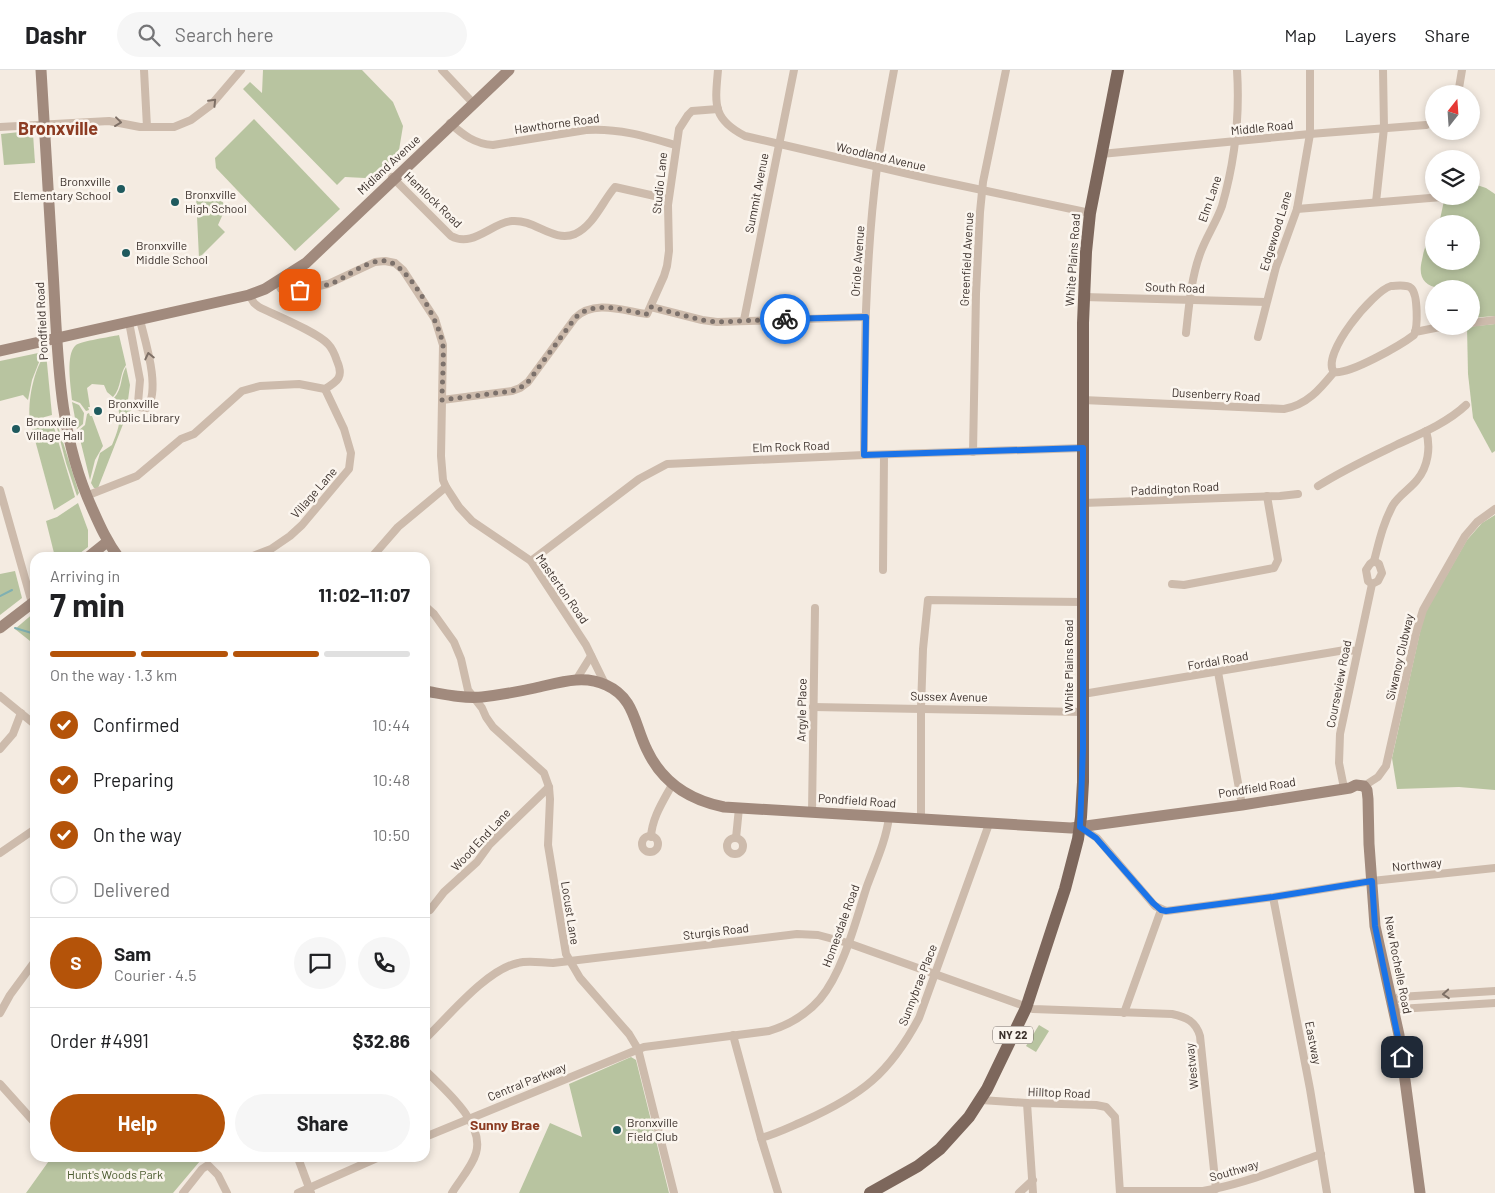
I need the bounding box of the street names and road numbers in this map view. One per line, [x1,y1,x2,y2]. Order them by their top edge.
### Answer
street label: Hawthorne Road [513,110,600,136]
street label: Middle Road [1230,117,1294,137]
street label: Midland Avenue [354,132,423,197]
street label: Woodland Avenue [835,139,928,173]
street label: Studio Lane [649,151,669,215]
street label: Summit Avenue [741,152,771,234]
street label: Hemlock Road [402,168,465,230]
street label: Elm Lane [1195,174,1223,224]
street label: Edgewood Lane [1256,189,1294,272]
street label: Greenfield Avenue [957,211,975,307]
street label: White Plains Road [1062,213,1082,307]
street label: Oriole Avenue [848,225,866,297]
street label: South Road [1145,279,1205,295]
street label: Pondfield Road [32,282,50,361]
street label: Dusenberry Road [1171,385,1261,403]
street label: Elm Rock Road [752,438,830,454]
street label: Village Lane [287,464,339,521]
street label: Paddington Road [1130,479,1219,497]
street label: Masterton Road [534,551,592,626]
street label: Siwanoy Clubway [1382,612,1416,701]
street label: White Plains Road [1061,619,1075,713]
street label: Courseview Road [1323,639,1353,729]
street label: Fordal Road [1186,648,1249,672]
street label: Argyle Place [793,678,809,742]
street label: Sussex Avenue [910,688,988,704]
street label: Pondfield Road [1217,774,1297,800]
street label: Pondfield Road [817,790,897,810]
street label: Wood End Lane [448,805,513,873]
street label: Northway [1391,854,1443,874]
street label: Locust Lane [559,880,583,946]
street label: Homesdale Road [819,882,862,969]
street label: New Rochelle Road [1383,915,1415,1015]
street label: Sturgis Road [682,920,750,942]
street label: Sunnybrae Place [895,942,939,1027]
street label: Eastway [1303,1020,1325,1066]
road number: NY 22 [993,1026,1033,1044]
street label: Westway [1182,1042,1200,1090]
street label: Central Parkway [485,1059,569,1103]
street label: Hilltop Road [1027,1084,1091,1100]
street label: Southway [1207,1156,1261,1184]

